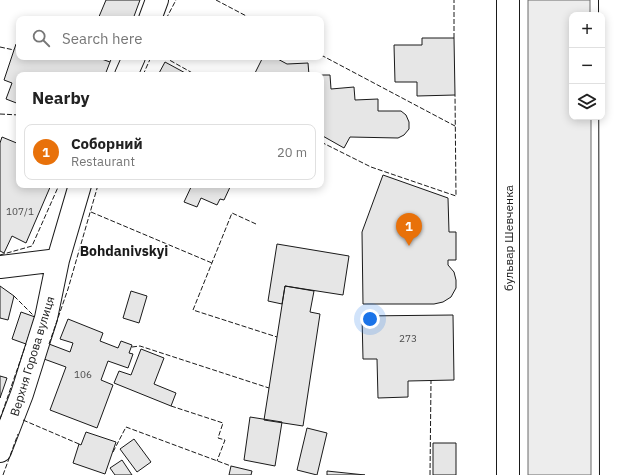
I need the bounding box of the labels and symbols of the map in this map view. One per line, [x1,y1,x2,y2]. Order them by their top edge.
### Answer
street label: бульвар Шевченка [501,184,516,291]
house number: 107/1 [6,205,34,218]
pin: 1 [396,213,422,246]
district label: Bohdanivskyi [80,242,168,260]
street label: Верхня Горова вулиця [7,294,57,418]
your location [360,309,380,329]
house number: 273 [399,332,417,345]
house number: 106 [74,368,92,381]

